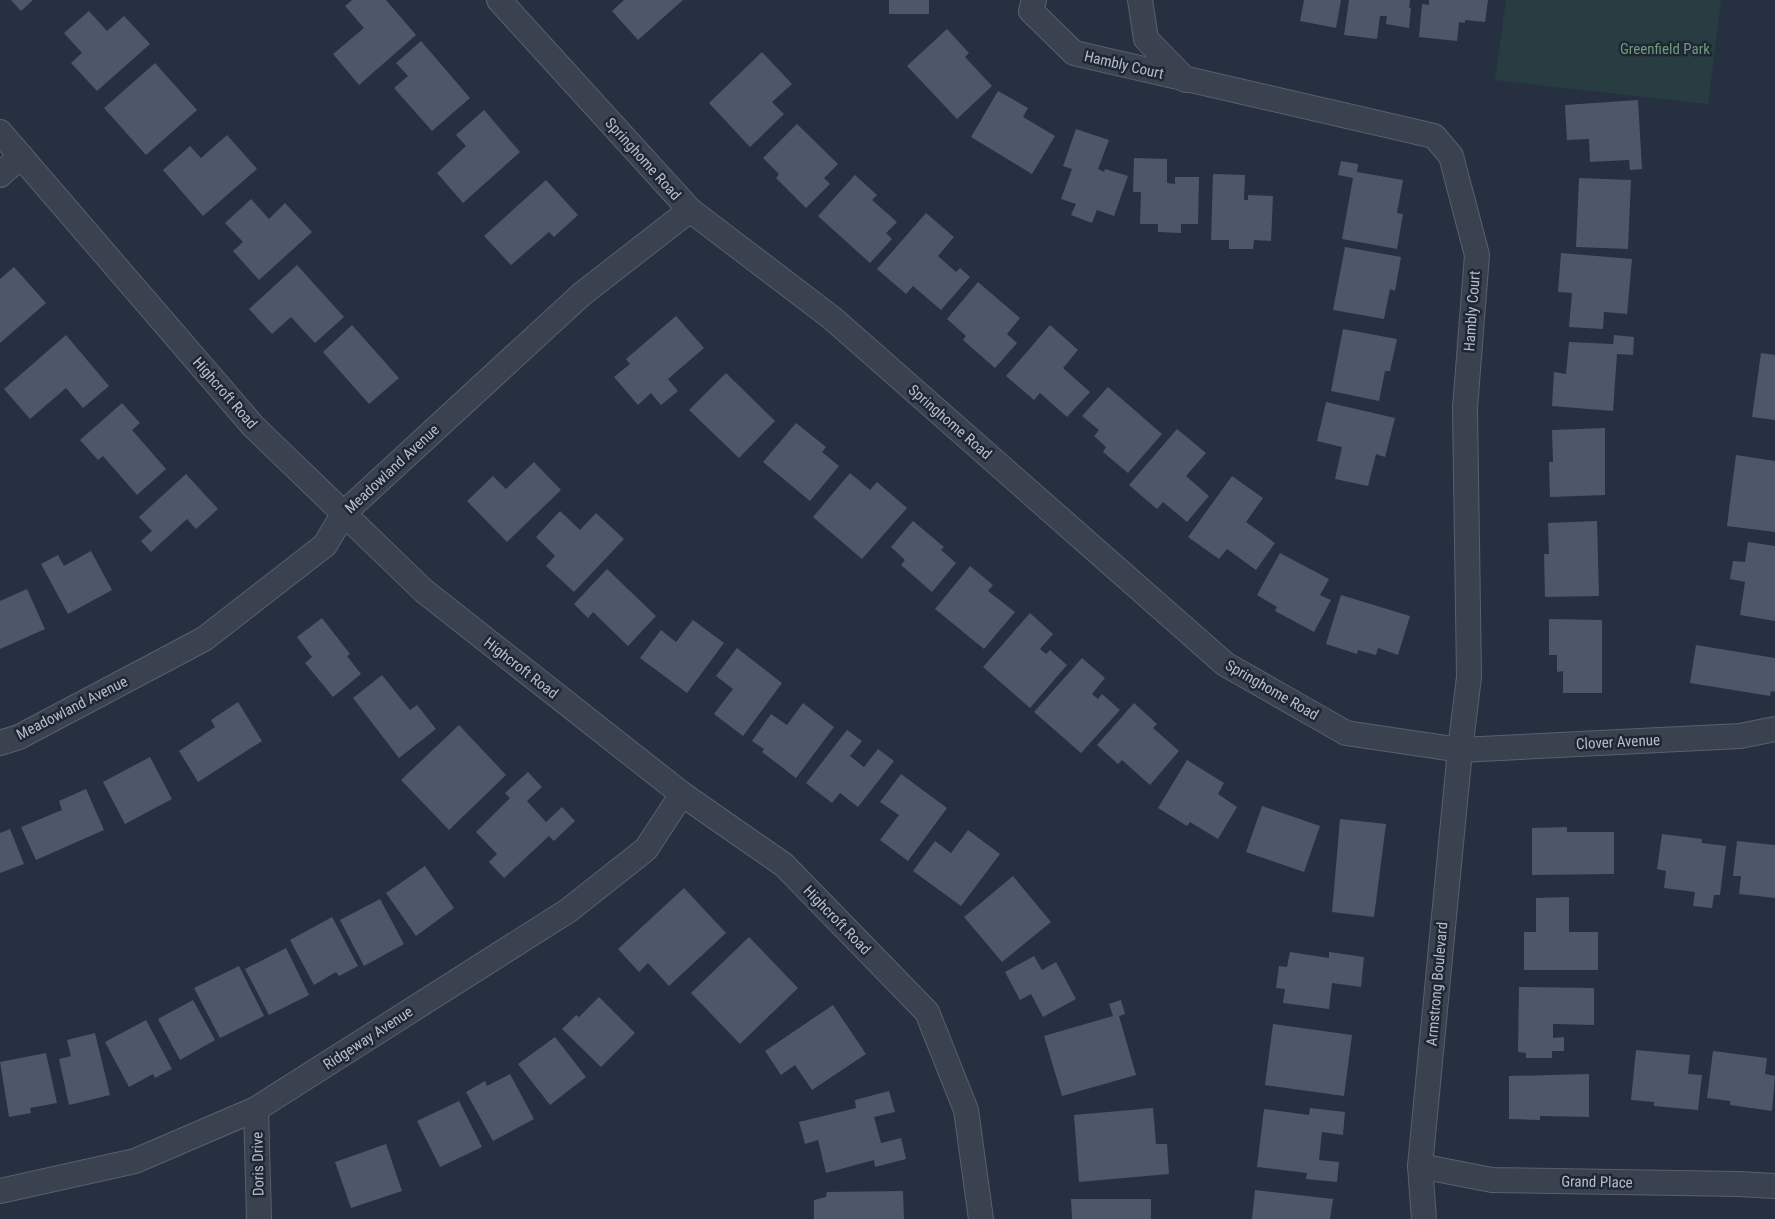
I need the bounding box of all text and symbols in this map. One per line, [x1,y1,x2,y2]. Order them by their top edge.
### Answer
park label: Greenfield Park [1620,40,1710,58]
street label: Hambly Court [1083,47,1165,83]
street label: Springhome Road [601,114,685,204]
street label: Hambly Court [1460,270,1484,352]
street label: Highcroft Road [189,354,261,432]
street label: Springhome Road [905,381,995,463]
street label: Meadowland Avenue [341,421,443,517]
street label: Highcroft Road [480,634,562,702]
street label: Springhome Road [1222,656,1322,724]
street label: Meadowland Avenue [13,672,131,744]
street label: Clover Avenue [1576,731,1660,753]
street label: Highcroft Road [800,882,874,958]
street label: Armstrong Boulevard [1423,921,1451,1047]
street label: Ridgeway Avenue [320,1002,416,1074]
street label: Doris Drive [248,1132,268,1196]
street label: Grand Place [1561,1172,1633,1192]

